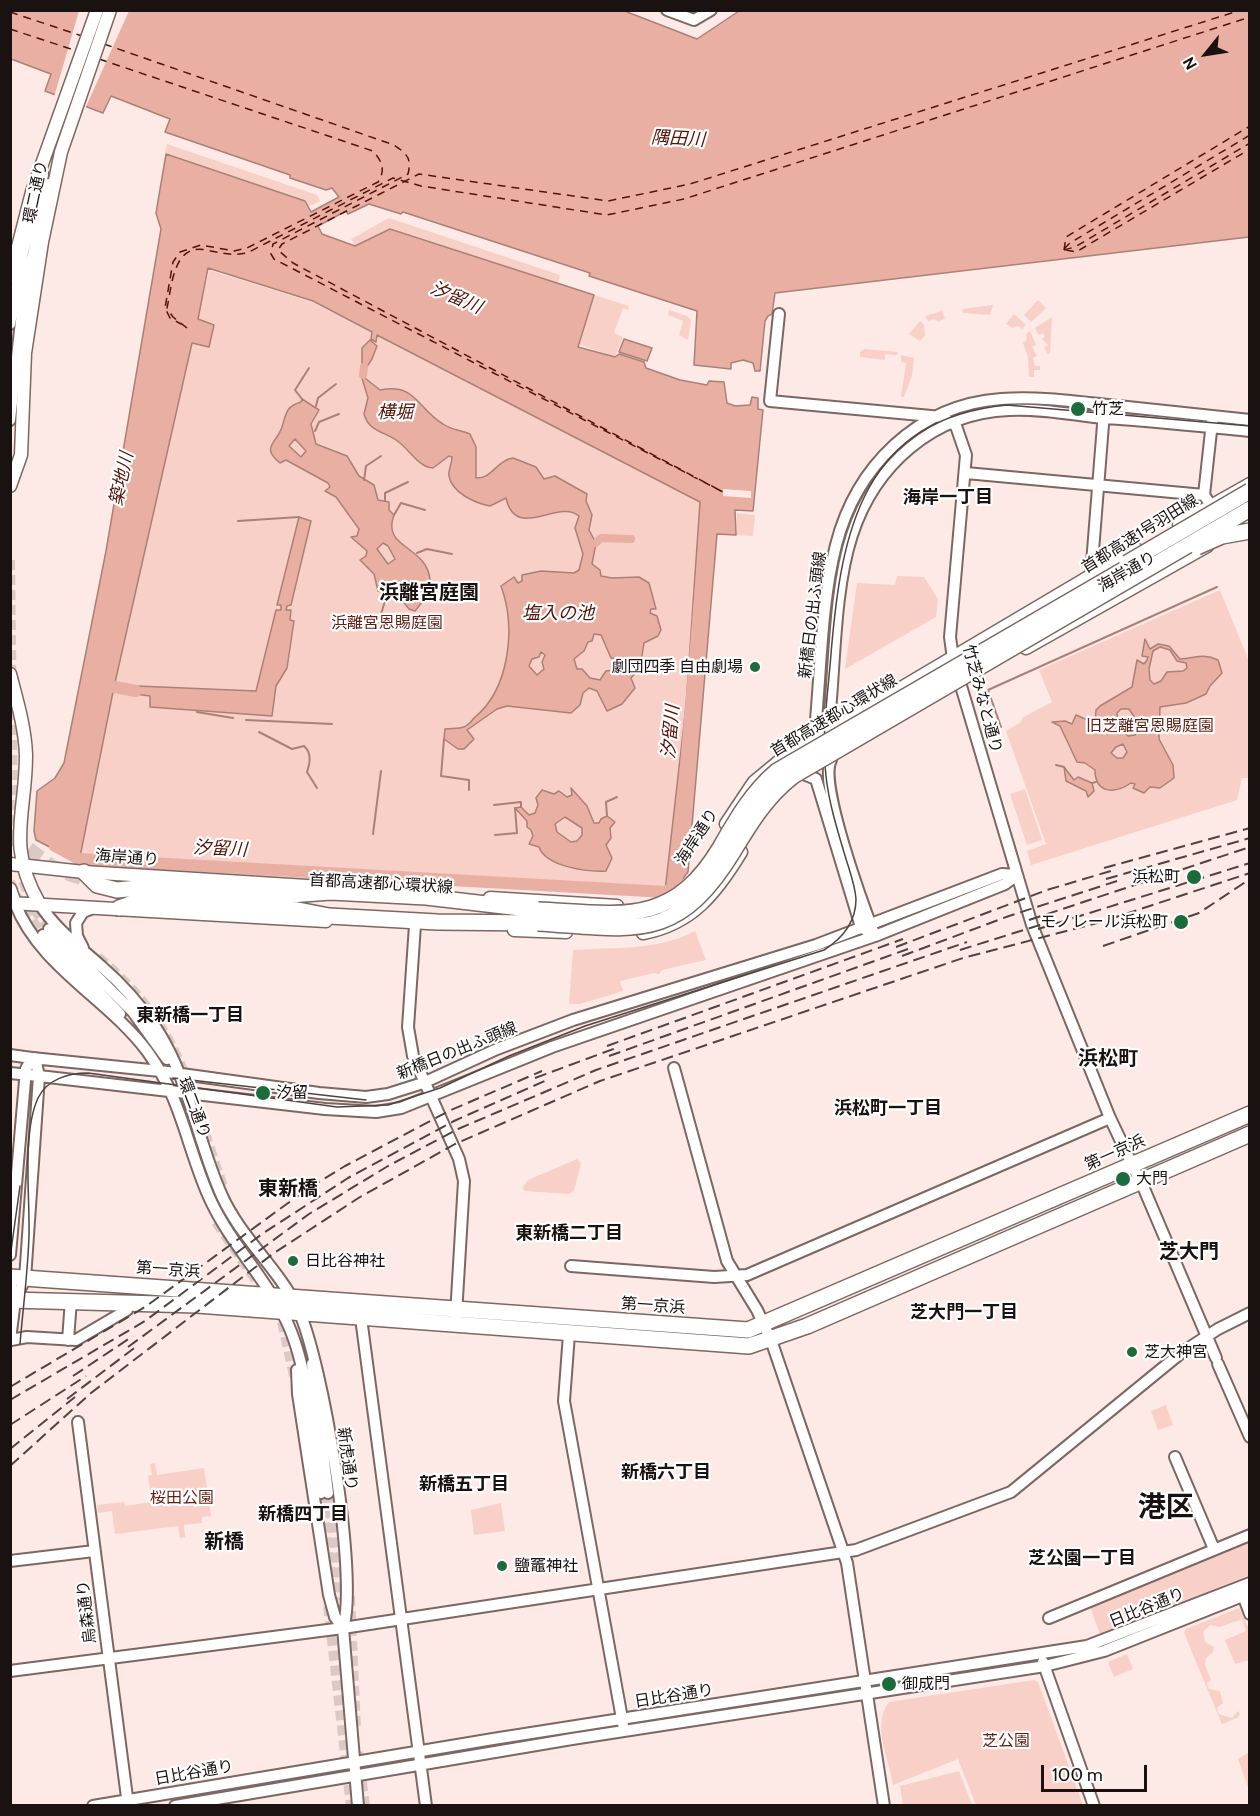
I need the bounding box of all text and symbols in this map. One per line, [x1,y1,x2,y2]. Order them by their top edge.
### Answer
north arrow [1176,24,1236,84]
text: N [1179,54,1201,73]
water label: 隅田川 [650,127,706,151]
street label: 環二通り [20,159,52,225]
water label: 汐留川 [427,278,485,318]
place label: 竹芝 [1092,399,1124,419]
marker: 竹芝 [1069,400,1087,418]
water label: 横堀 [377,402,413,424]
water label: 築地川 [106,450,138,508]
district label: 海岸一丁目 [903,487,993,509]
street label: 首都高速1号羽田線 [1078,491,1202,577]
street label: 海岸通り [1094,548,1160,596]
street label: 新橋日の出ふ頭線 [796,550,830,680]
district label: 浜離宮庭園 [379,581,479,605]
water label: 塩入の池 [522,603,594,625]
park label: 浜離宮恩賜庭園 [331,613,443,633]
street label: 竹芝みなと通り [958,642,1006,756]
place label: 劇団四季 自由劇場 [611,657,743,677]
marker: 劇団四季 自由劇場 [748,660,762,674]
street label: 首都高速都心環状線 [767,671,901,761]
water label: 汐留川 [658,704,684,760]
park label: 旧芝離宮恩賜庭園 [1086,716,1214,736]
street label: 海岸通り [672,805,722,869]
water label: 汐留川 [192,837,248,861]
street label: 海岸通り [94,846,160,870]
place label: 浜松町 [1132,867,1180,887]
marker: 浜松町 [1185,868,1203,886]
street label: 首都高速都心環状線 [309,871,453,897]
place label: モノレール浜松町 [1040,912,1168,932]
marker: モノレール浜松町 [1172,913,1190,931]
district label: 東新橋一丁目 [136,1005,244,1027]
street label: 新橋日の出ふ頭線 [394,1018,520,1084]
district label: 浜松町 [1078,1047,1138,1071]
street label: 環二通り [174,1075,214,1141]
place label: 汐留 [276,1083,308,1103]
marker: 汐留 [254,1084,272,1102]
district label: 浜松町一丁目 [834,1098,942,1120]
street label: 第一京浜 [1082,1131,1148,1175]
place label: 大門 [1136,1169,1168,1189]
marker: 大門 [1114,1170,1132,1188]
district label: 東新橋 [258,1177,318,1201]
district label: 東新橋二丁目 [515,1223,623,1245]
district label: 芝大門 [1159,1240,1219,1264]
place label: 日比谷神社 [305,1251,385,1271]
marker: 日比谷神社 [286,1254,300,1268]
street label: 第一京浜 [135,1258,201,1282]
street label: 第一京浜 [620,1294,686,1318]
district label: 芝大門一丁目 [910,1302,1018,1324]
place label: 芝大神宮 [1144,1342,1208,1362]
marker: 芝大神宮 [1125,1345,1139,1359]
street label: 新虎通り [333,1426,361,1492]
district label: 新橋六丁目 [621,1462,711,1484]
district label: 新橋五丁目 [419,1474,509,1496]
park label: 桜田公園 [150,1488,214,1508]
district label: 港区 [1138,1491,1194,1525]
district label: 新橋四丁目 [258,1504,348,1526]
district label: 新橋 [204,1530,244,1554]
district label: 芝公園一丁目 [1028,1548,1136,1570]
place label: 鹽竈神社 [514,1556,578,1576]
marker: 鹽竈神社 [495,1559,509,1573]
street label: 烏森通り [74,1579,100,1645]
street label: 日比谷通り [1106,1584,1188,1632]
place label: 御成門 [902,1674,950,1694]
marker: 御成門 [880,1675,898,1693]
street label: 日比谷通り [633,1680,715,1712]
park label: 芝公園 [982,1731,1030,1751]
scale bar [1044,1753,1150,1791]
street label: 日比谷通り [153,1757,235,1789]
text: 100 m [1052,1764,1103,1786]

